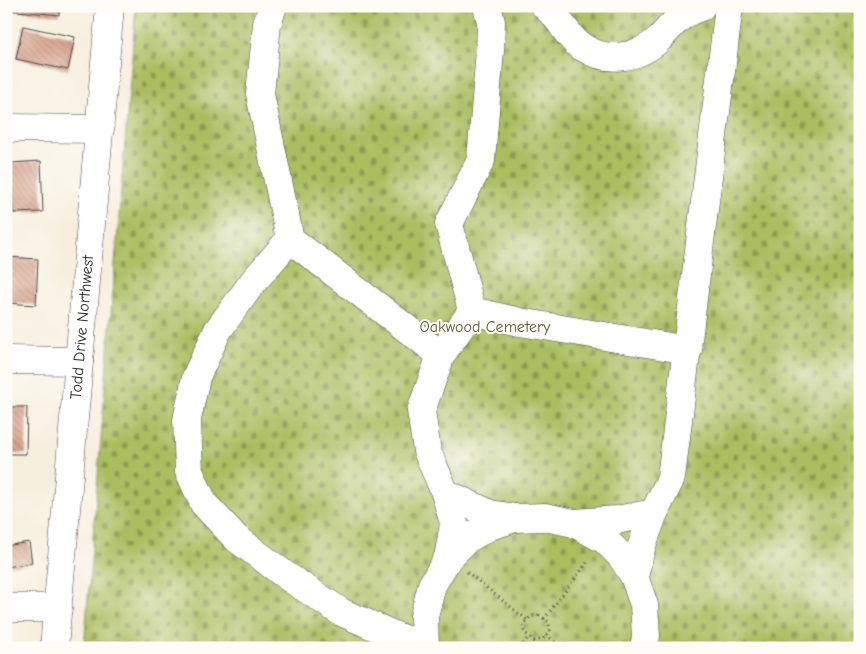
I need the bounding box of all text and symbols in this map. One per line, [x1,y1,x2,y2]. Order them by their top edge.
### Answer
street label: Todd Drive Northwest [67,254,97,400]
park label: Oakwood Cemetery [419,318,551,336]

